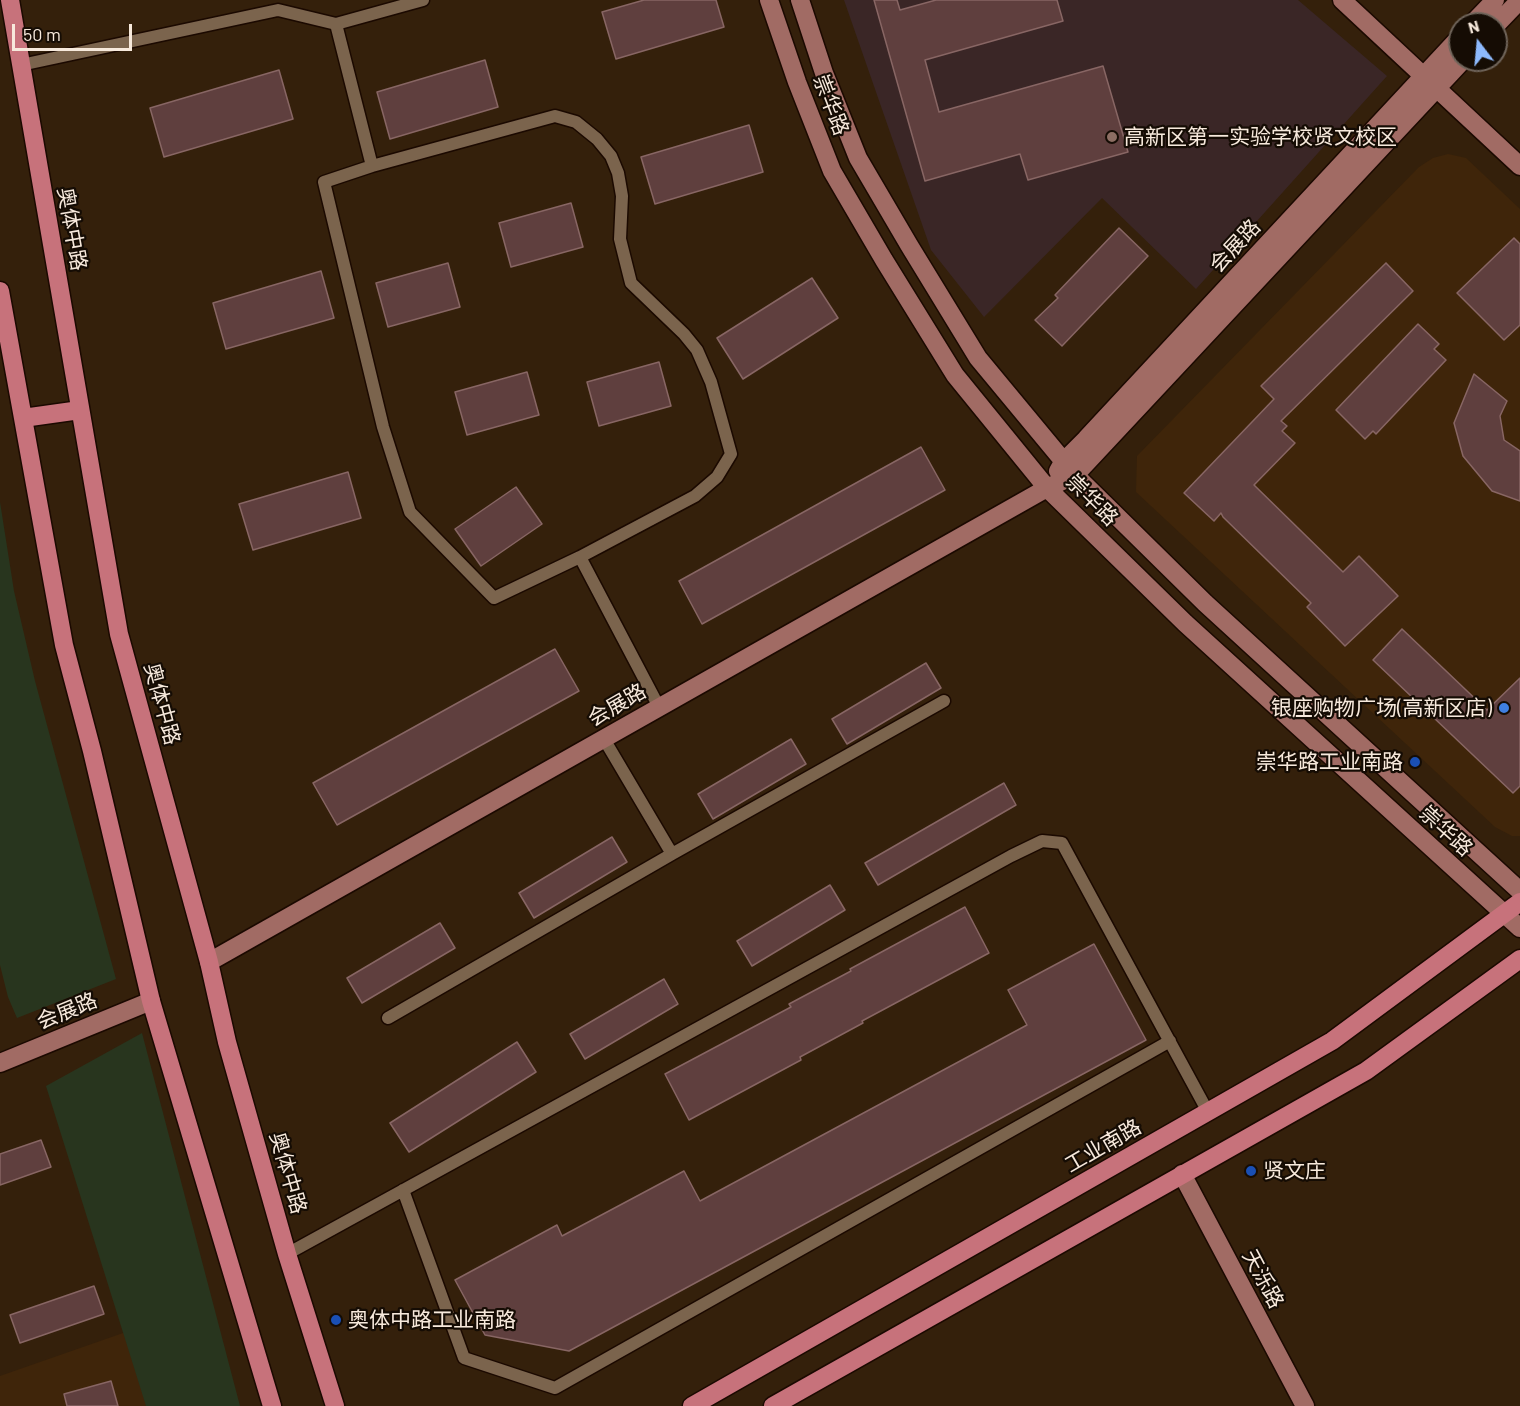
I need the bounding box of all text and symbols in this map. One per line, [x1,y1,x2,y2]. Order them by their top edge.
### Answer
scale bar [15,12,135,50]
north arrow [1448,12,1508,72]
text: N [1466,16,1481,37]
text: 50 m [23,23,61,45]
street label: 崇华路 [808,71,854,139]
place label: 高新区第一实验学校贤文校区 [1124,124,1397,150]
marker: 高新区第一实验学校贤文校区 [1105,130,1119,144]
street label: 奥体中路 [52,185,92,273]
street label: 会展路 [1204,214,1266,278]
street label: 崇华路 [1061,469,1123,531]
street label: 奥体中路 [139,660,185,748]
street label: 会展路 [583,678,651,732]
place label: 银座购物广场(高新区店) [1271,695,1492,721]
marker: 银座购物广场(高新区店) [1497,701,1511,715]
place label: 崇华路工业南路 [1256,749,1403,775]
marker: 崇华路工业南路 [1408,755,1422,769]
street label: 崇华路 [1414,801,1478,861]
street label: 会展路 [33,988,101,1034]
street label: 工业南路 [1060,1114,1146,1178]
street label: 奥体中路 [264,1129,312,1217]
place label: 贤文庄 [1263,1158,1326,1184]
marker: 贤文庄 [1244,1164,1258,1178]
street label: 天泺路 [1237,1245,1289,1313]
place label: 奥体中路工业南路 [348,1307,516,1333]
marker: 奥体中路工业南路 [329,1313,343,1327]

